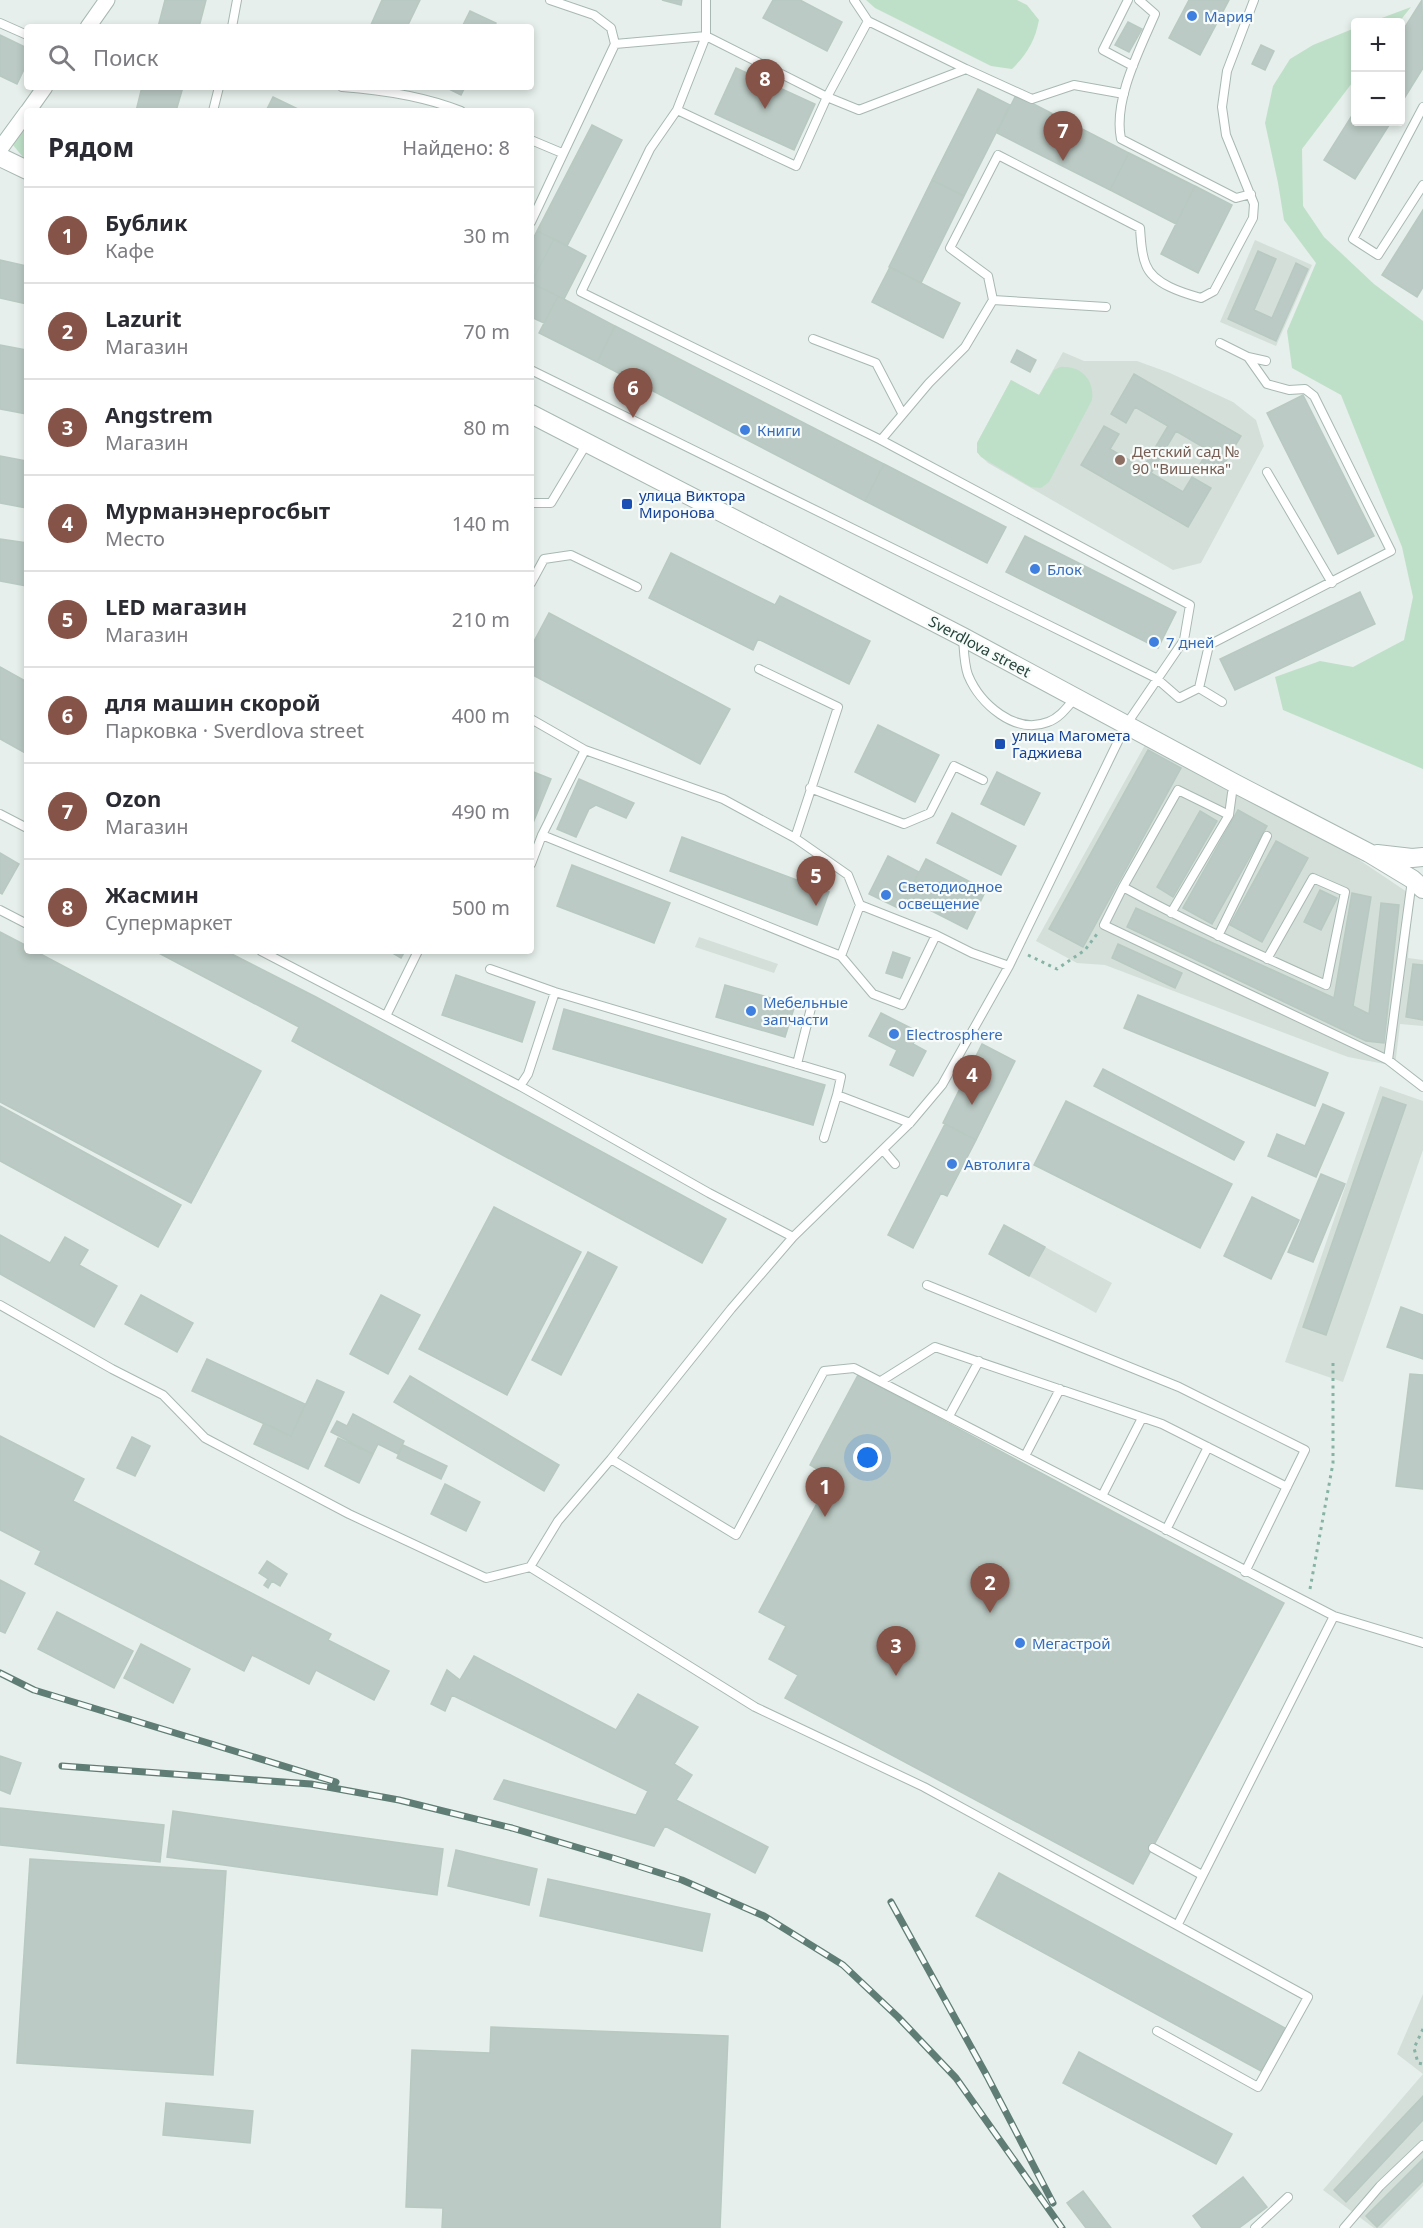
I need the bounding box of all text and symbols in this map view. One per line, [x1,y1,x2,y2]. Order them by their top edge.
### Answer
place label: Мария [1204,6,1253,26]
marker: Мария [1185,9,1199,23]
map controls [1351,18,1405,126]
button: + [1351,18,1405,72]
search box [24,24,534,90]
icon: search [45,41,78,74]
text: Поиск [93,42,158,72]
pin: 8 [746,60,784,109]
button: − [1351,72,1405,126]
pin: 7 [1044,112,1082,161]
text: Рядом [48,129,134,165]
text: Найдено: 8 [402,134,510,161]
text: Бублик [105,207,187,237]
text: 1 [62,222,73,249]
text: 30 m [463,222,510,249]
text: Кафе [105,237,154,264]
text: Lazurit [105,303,182,333]
text: 2 [62,318,73,345]
text: 70 m [463,318,510,345]
text: Магазин [105,333,189,360]
pin: 6 [614,368,652,418]
text: Angstrem [105,399,213,429]
text: 3 [62,414,73,441]
text: 80 m [463,414,510,441]
place label: Книги [757,420,801,440]
marker: Книги [738,423,752,437]
text: Магазин [105,429,189,456]
place label: Детский сад № 90 "Вишенка" [1132,441,1240,478]
marker: Детский сад № 90 "Вишенка" [1113,453,1127,467]
place label: улица Виктора Миронова [639,485,746,522]
text: Мурманэнергосбыт [105,495,330,525]
marker: улица Виктора Миронова [620,497,634,511]
text: 4 [62,510,73,537]
text: 140 m [452,510,510,537]
text: Место [105,525,165,552]
place label: Блок [1047,559,1082,579]
marker: Блок [1028,562,1042,576]
text: LED магазин [105,591,247,621]
text: 5 [62,606,73,633]
text: 210 m [452,606,510,633]
street label: Sverdlova street [925,611,1035,682]
text: Магазин [105,621,189,648]
place label: 7 дней [1166,632,1214,652]
marker: 7 дней [1147,635,1161,649]
text: для машин скорой [105,687,321,717]
text: 6 [62,702,73,729]
text: 400 m [452,702,510,729]
text: Парковка · Sverdlova street [105,717,364,744]
place label: улица Магомета Гаджиева [1012,725,1131,762]
marker: улица Магомета Гаджиева [993,737,1007,751]
text: Ozon [105,783,161,813]
text: 7 [62,798,73,825]
text: 490 m [452,798,510,825]
text: Магазин [105,813,189,840]
pin: 5 [796,856,836,906]
place label: Светодиодное освещение [898,876,1002,913]
text: Жасмин [105,879,199,909]
marker: Светодиодное освещение [879,888,893,902]
text: 8 [62,894,73,921]
text: 500 m [452,894,510,921]
text: Супермаркет [105,909,232,936]
place label: Мебельные запчасти [763,992,848,1029]
marker: Мебельные запчасти [744,1004,758,1018]
place label: Electrosphere [906,1024,1003,1044]
marker: Electrosphere [887,1027,901,1041]
pin: 4 [952,1056,992,1105]
place label: Автолига [964,1154,1031,1174]
marker: Автолига [945,1157,959,1171]
your location [853,1443,882,1472]
pin: 1 [806,1468,844,1517]
pin: 2 [970,1564,1010,1613]
pin: 3 [876,1626,916,1676]
place label: Мегастрой [1032,1633,1111,1653]
marker: Мегастрой [1013,1636,1027,1650]

